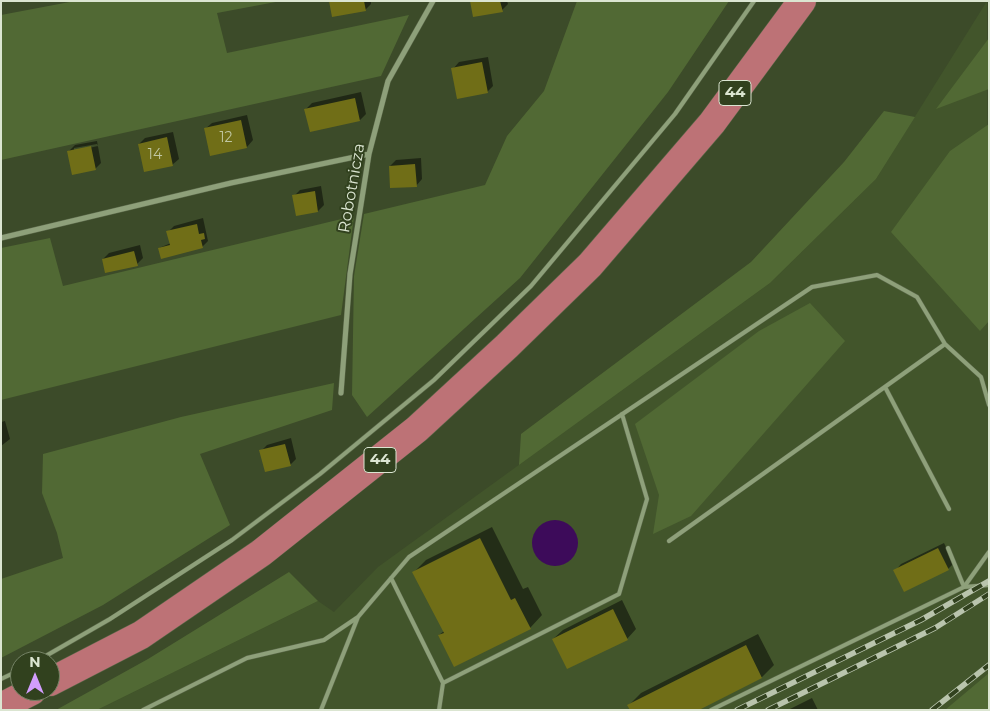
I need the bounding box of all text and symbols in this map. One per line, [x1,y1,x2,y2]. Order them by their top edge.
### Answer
road number: 44 [719,80,751,106]
house number: 12 [219,130,233,146]
street label: Robotnicza [335,142,369,234]
house number: 14 [148,147,162,163]
road number: 44 [364,448,396,472]
north arrow [10,651,60,701]
text: N [29,653,41,671]

